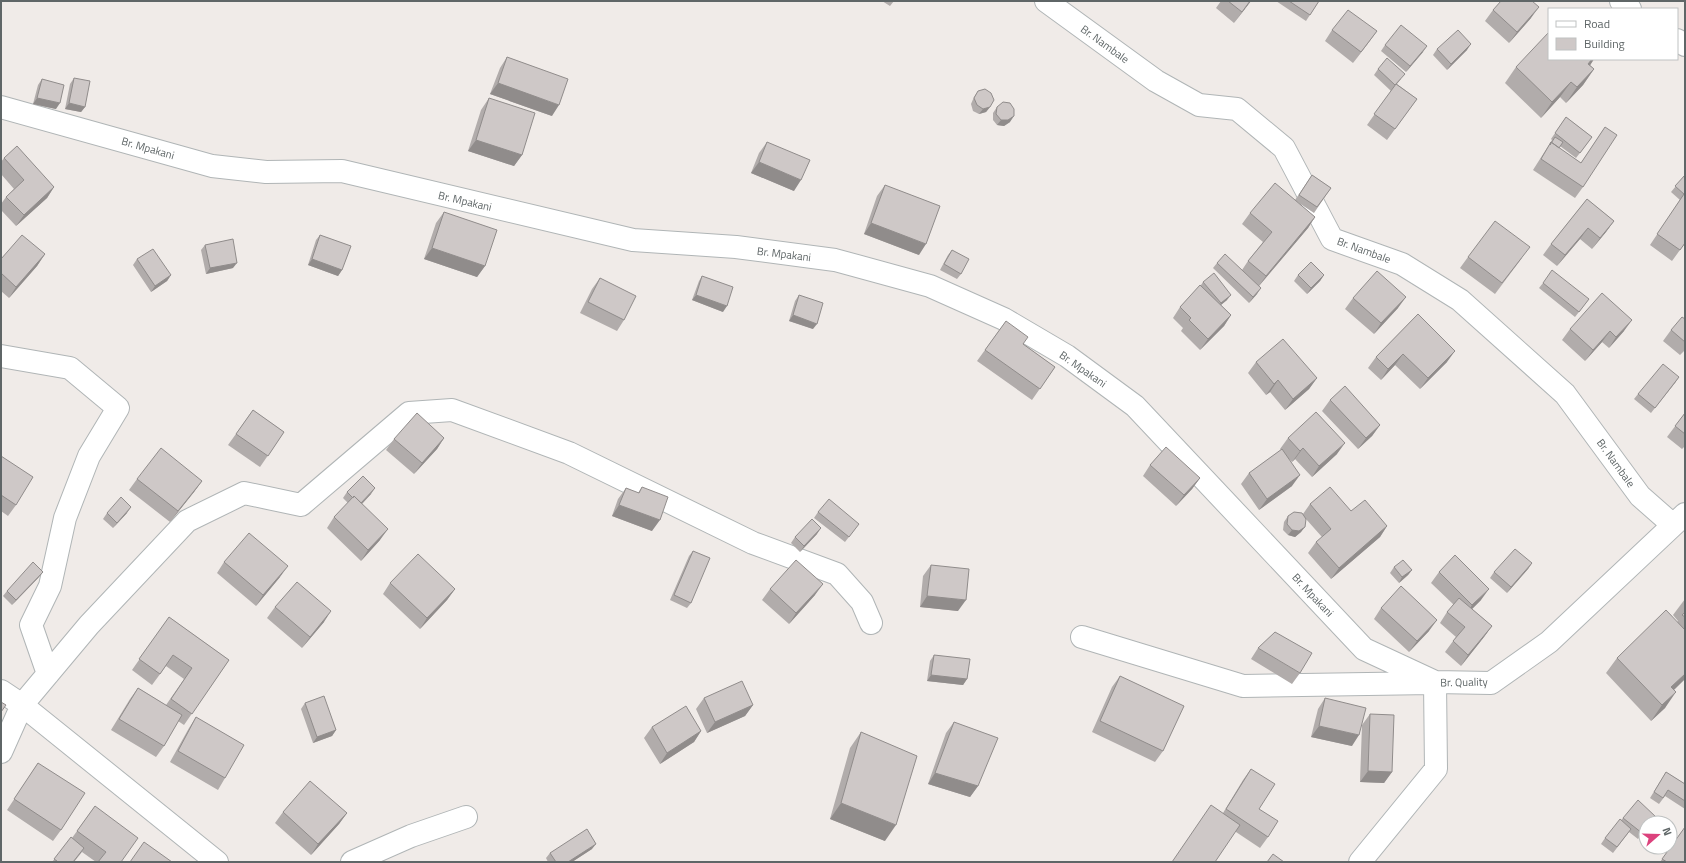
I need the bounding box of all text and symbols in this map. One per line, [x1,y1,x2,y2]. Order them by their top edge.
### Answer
legend [1548,8,1678,60]
text: Road [1584,14,1610,33]
street label: Br. Nambale [1078,21,1133,67]
text: Building [1584,34,1625,53]
street label: Br. Mpakani [120,133,176,163]
street label: Br. Mpakani [437,187,493,215]
street label: Br. Nambale [1335,233,1394,267]
street label: Br. Mpakani [756,243,812,265]
street label: Br. Mpakani [1056,347,1110,391]
street label: Br. Nambale [1593,436,1639,491]
street label: Br. Mpakani [1289,570,1337,620]
street label: Br. Quality [1440,674,1489,690]
north arrow [1638,815,1678,855]
text: N [1659,825,1676,838]

